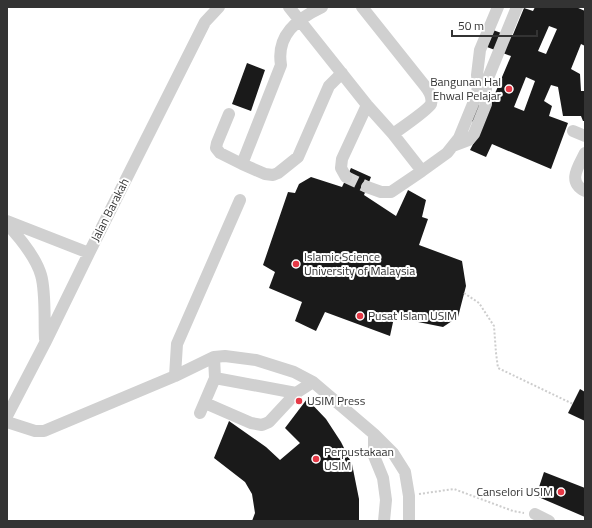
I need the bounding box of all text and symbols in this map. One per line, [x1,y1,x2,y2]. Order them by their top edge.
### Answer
scale bar [452,12,537,38]
text: 50 m [458,16,484,35]
place label: Bangunan Hal Ehwal Pelajar [430,72,501,105]
marker: Bangunan Hal Ehwal Pelajar [504,84,514,94]
street label: Jalan Barakah [85,175,134,245]
place label: Islamic Science University of Malaysia [304,247,415,280]
marker: Islamic Science University of Malaysia [291,259,301,269]
place label: Pusat Islam USIM [368,306,457,325]
marker: Pusat Islam USIM [355,311,365,321]
place label: USIM Press [307,391,366,410]
marker: USIM Press [294,396,304,406]
place label: Perpustakaan USIM [324,442,394,475]
marker: Perpustakaan USIM [311,454,321,464]
place label: Canselori USIM [477,482,553,501]
marker: Canselori USIM [556,487,566,497]

